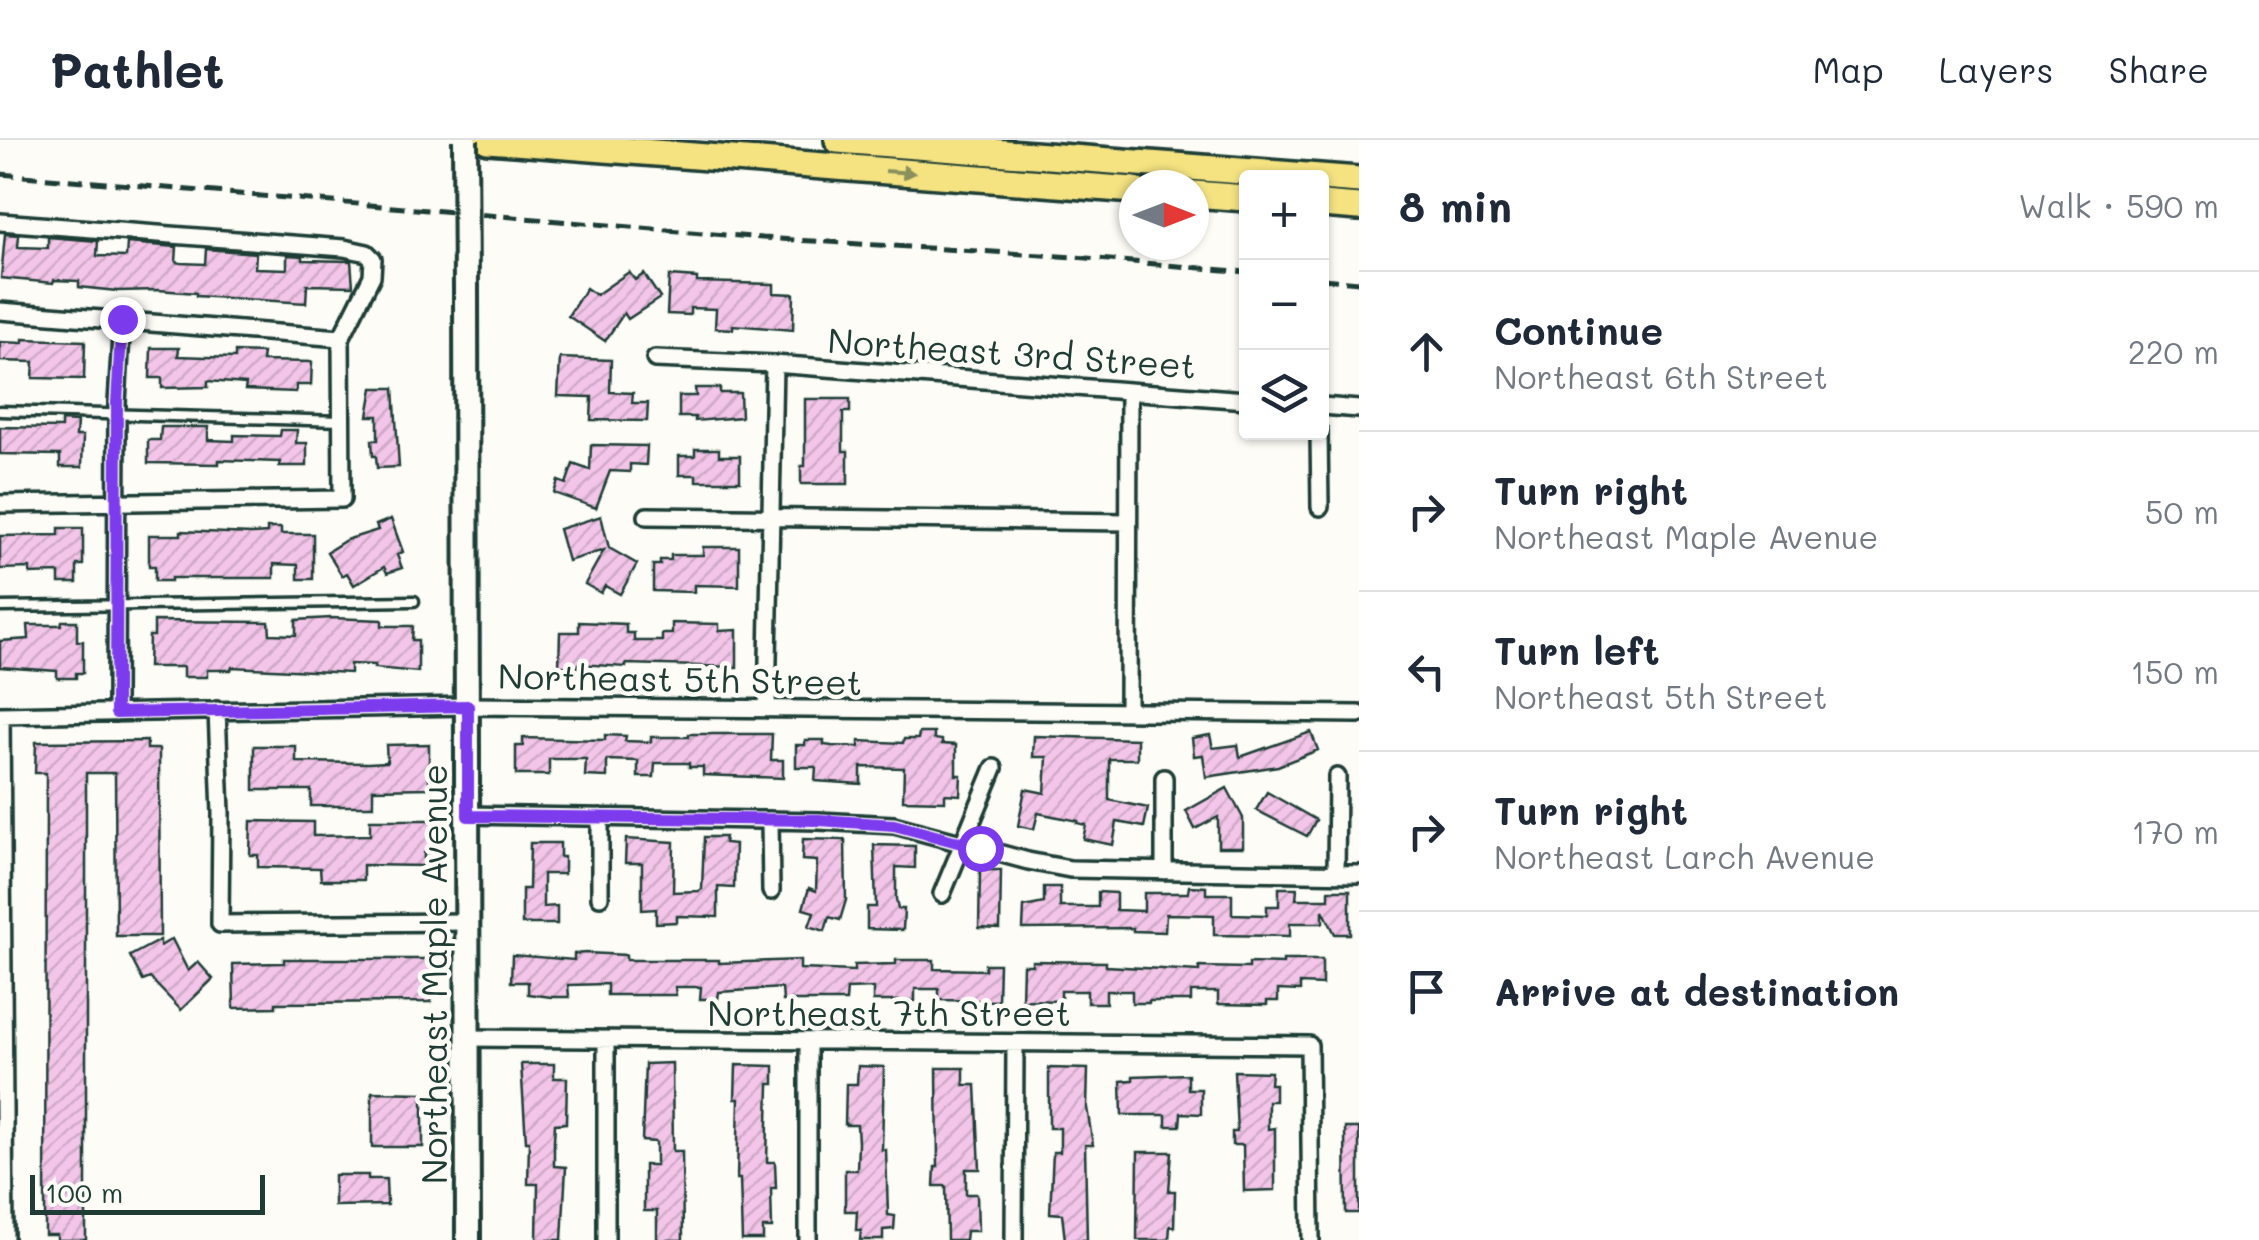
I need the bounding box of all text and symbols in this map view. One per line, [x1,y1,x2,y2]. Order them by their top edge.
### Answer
text: Pathlet [50,38,224,100]
text: Map [1812,46,1884,92]
text: Layers [1939,46,2054,92]
text: Share [2109,46,2209,92]
one-way arrow [884,164,916,180]
north arrow [1119,170,1209,260]
map controls [1239,170,1329,440]
button: + [1239,170,1329,260]
text: 8 min [1399,178,1512,233]
text: Walk · 590 m [2018,184,2219,226]
button: − [1239,260,1329,350]
route end [100,297,146,343]
text: Continue [1494,305,1663,355]
street label: Northeast 3rd Street [826,316,1198,388]
icon: ahead [1399,324,1454,379]
text: 220 m [2128,330,2219,372]
button: layers [1239,350,1329,440]
text: Northeast 6th Street [1494,355,1828,397]
text: Turn right [1494,465,1688,515]
icon: right [1399,484,1454,539]
text: 50 m [2145,490,2219,532]
text: Northeast Maple Avenue [1494,515,1878,557]
text: Turn left [1494,625,1660,675]
icon: left [1399,644,1454,699]
text: 150 m [2131,650,2219,692]
street label: Northeast 5th Street [497,652,863,704]
text: Northeast 5th Street [1494,675,1827,717]
street label: Northeast Maple Avenue [410,764,456,1184]
text: Turn right [1494,785,1688,835]
icon: right [1399,804,1454,859]
text: 170 m [2131,810,2219,852]
route start [958,826,1004,872]
text: Northeast Larch Avenue [1494,835,1875,877]
icon: arrive [1399,964,1454,1019]
text: Arrive at destination [1494,966,1899,1016]
street label: Northeast 7th Street [707,989,1071,1035]
scale bar [30,1170,265,1214]
text: 100 m [45,1174,123,1210]

